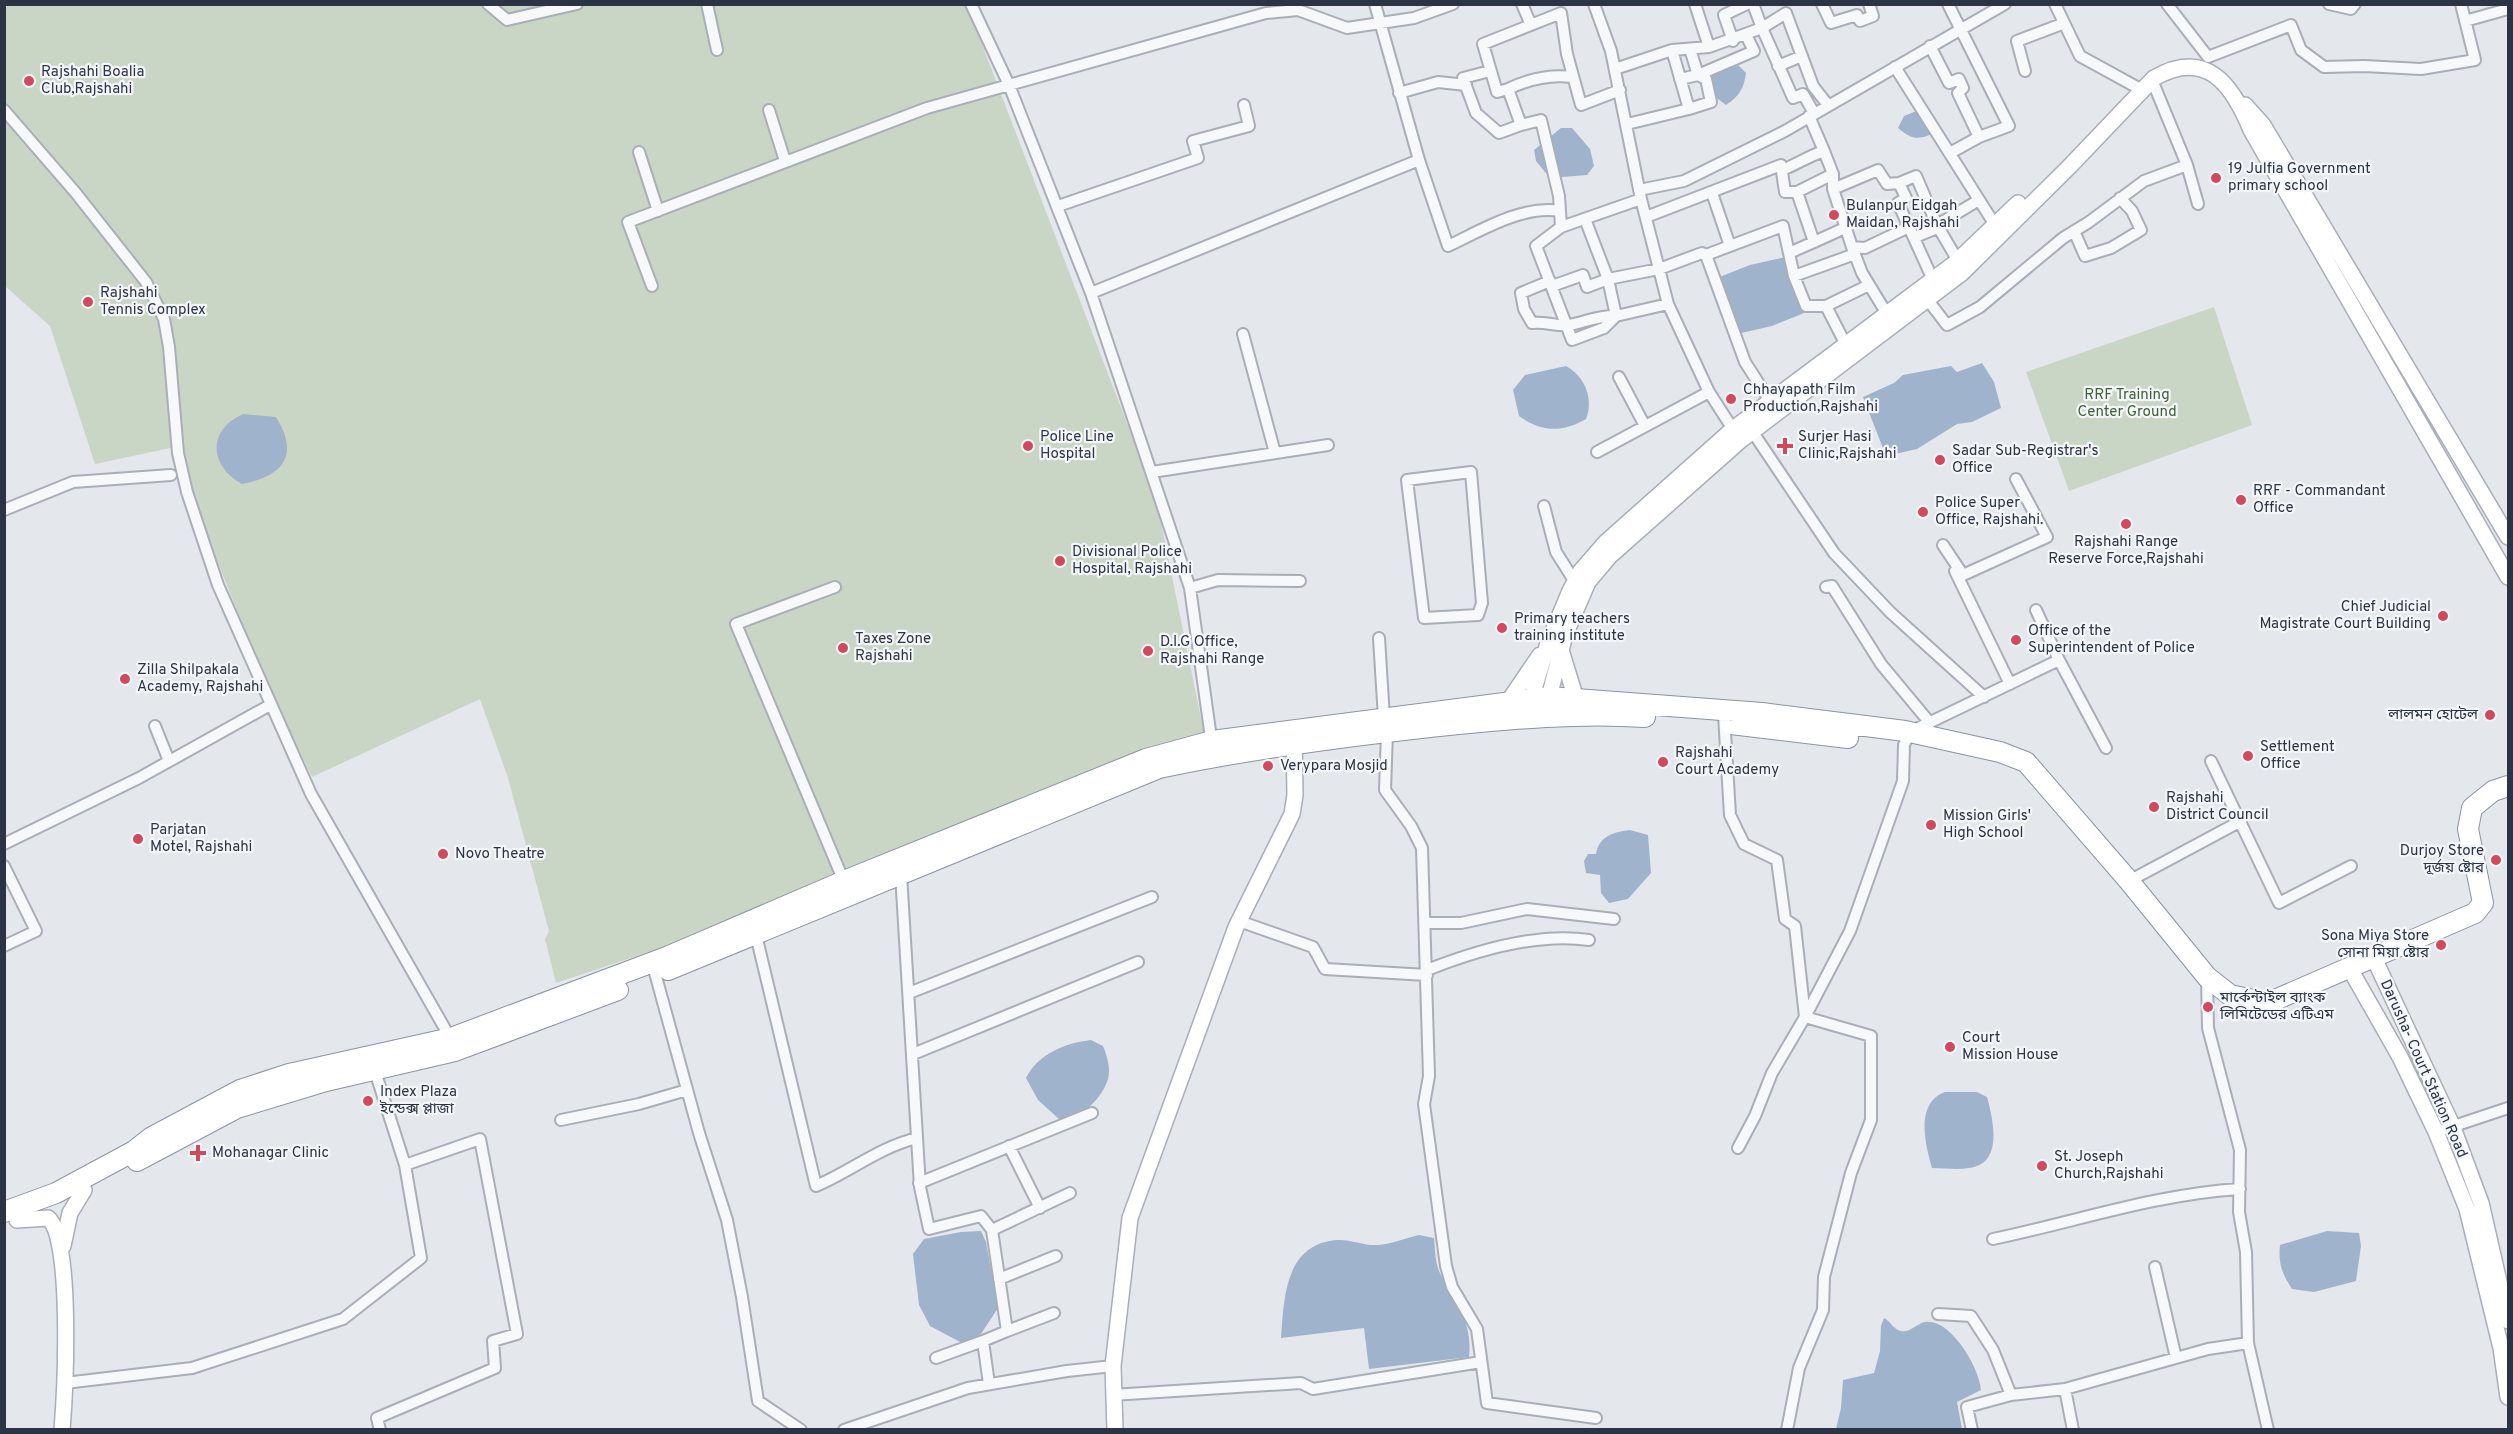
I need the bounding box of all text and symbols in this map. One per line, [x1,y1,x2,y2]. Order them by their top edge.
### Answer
place label: Rajshahi Boalia Club,Rajshahi [41,63,144,99]
marker: Rajshahi Boalia Club,Rajshahi [22,74,36,88]
place label: 19 Julfia Government primary school [2228,160,2371,196]
marker: 19 Julfia Government primary school [2209,171,2223,185]
place label: Bulanpur Eidgah Maidan, Rajshahi [1846,197,1959,233]
marker: Bulanpur Eidgah Maidan, Rajshahi [1827,208,1841,222]
place label: Rajshahi Tennis Complex [100,284,206,320]
marker: Rajshahi Tennis Complex [81,295,95,309]
place label: Chhayapath Film Production,Rajshahi [1743,381,1878,417]
park label: RRF Training Center Ground [2077,386,2177,422]
marker: Chhayapath Film Production,Rajshahi [1724,392,1738,406]
place label: Police Line Hospital [1040,428,1114,464]
place label: Surjer Hasi Clinic,Rajshahi [1798,428,1897,464]
marker: Surjer Hasi Clinic,Rajshahi [1776,437,1794,455]
marker: Police Line Hospital [1021,439,1035,453]
place label: Sadar Sub-Registrar's Office [1952,442,2099,478]
marker: Sadar Sub-Registrar's Office [1933,453,1947,467]
place label: RRF - Commandant Office [2253,482,2385,518]
marker: RRF - Commandant Office [2234,493,2248,507]
place label: Police Super Office, Rajshahi. [1935,494,2043,530]
marker: Police Super Office, Rajshahi. [1916,505,1930,519]
marker: Rajshahi Range Reserve Force,Rajshahi [2119,517,2133,531]
place label: Rajshahi Range Reserve Force,Rajshahi [2048,533,2204,569]
place label: Divisional Police Hospital, Rajshahi [1072,543,1192,579]
marker: Divisional Police Hospital, Rajshahi [1053,554,1067,568]
place label: Chief Judicial Magistrate Court Building [2259,598,2431,634]
marker: Chief Judicial Magistrate Court Building [2436,609,2450,623]
place label: Primary teachers training institute [1514,610,1630,646]
marker: Primary teachers training institute [1495,621,1509,635]
place label: Office of the Superintendent of Police [2028,622,2195,658]
place label: Taxes Zone Rajshahi [855,630,931,666]
place label: D.I.G Office, Rajshahi Range [1160,633,1264,669]
marker: Office of the Superintendent of Police [2009,633,2023,647]
marker: Taxes Zone Rajshahi [836,641,850,655]
marker: D.I.G Office, Rajshahi Range [1141,644,1155,658]
place label: Zilla Shilpakala Academy, Rajshahi [137,661,263,697]
marker: Zilla Shilpakala Academy, Rajshahi [118,672,132,686]
place label: লালমন হোটেল [2387,706,2479,725]
marker: লালমন হোটেল [2483,708,2497,722]
place label: Settlement Office [2260,738,2335,774]
place label: Rajshahi Court Academy [1675,744,1779,780]
marker: Settlement Office [2241,749,2255,763]
marker: Rajshahi Court Academy [1656,755,1670,769]
place label: Verypara Mosjid [1280,757,1388,776]
marker: Verypara Mosjid [1261,759,1275,773]
place label: Rajshahi District Council [2166,789,2269,825]
marker: Rajshahi District Council [2147,800,2161,814]
place label: Mission Girls' High School [1943,807,2031,843]
marker: Mission Girls' High School [1924,818,1938,832]
place label: Parjatan Motel, Rajshahi [150,821,252,857]
marker: Parjatan Motel, Rajshahi [131,832,145,846]
place label: Durjoy Store দূর্জয় ষ্টোর [2400,842,2485,878]
place label: Novo Theatre [455,845,545,864]
marker: Novo Theatre [436,847,450,861]
marker: Durjoy Store দূর্জয় ষ্টোর [2489,853,2503,867]
place label: Sona Miya Store সোনা মিয়া ষ্টোর [2321,927,2430,963]
marker: Sona Miya Store সোনা মিয়া ষ্টোর [2434,938,2448,952]
street label: Darusha- Court Station Road [2375,977,2471,1161]
place label: মার্কেন্টাইল ব্যাংক লিমিটেডের এটিএম [2219,988,2334,1025]
marker: মার্কেন্টাইল ব্যাংক লিমিটেডের এটিএম [2201,1000,2215,1014]
place label: Court Mission House [1962,1029,2058,1065]
marker: Court Mission House [1943,1040,1957,1054]
place label: Index Plaza ইন্ডেক্স প্লাজা [379,1083,457,1119]
marker: Index Plaza ইন্ডেক্স প্লাজা [361,1094,375,1108]
marker: Mohanagar Clinic [189,1144,207,1162]
place label: Mohanagar Clinic [212,1144,329,1163]
place label: St. Joseph Church,Rajshahi [2054,1148,2164,1184]
marker: St. Joseph Church,Rajshahi [2035,1159,2049,1173]

